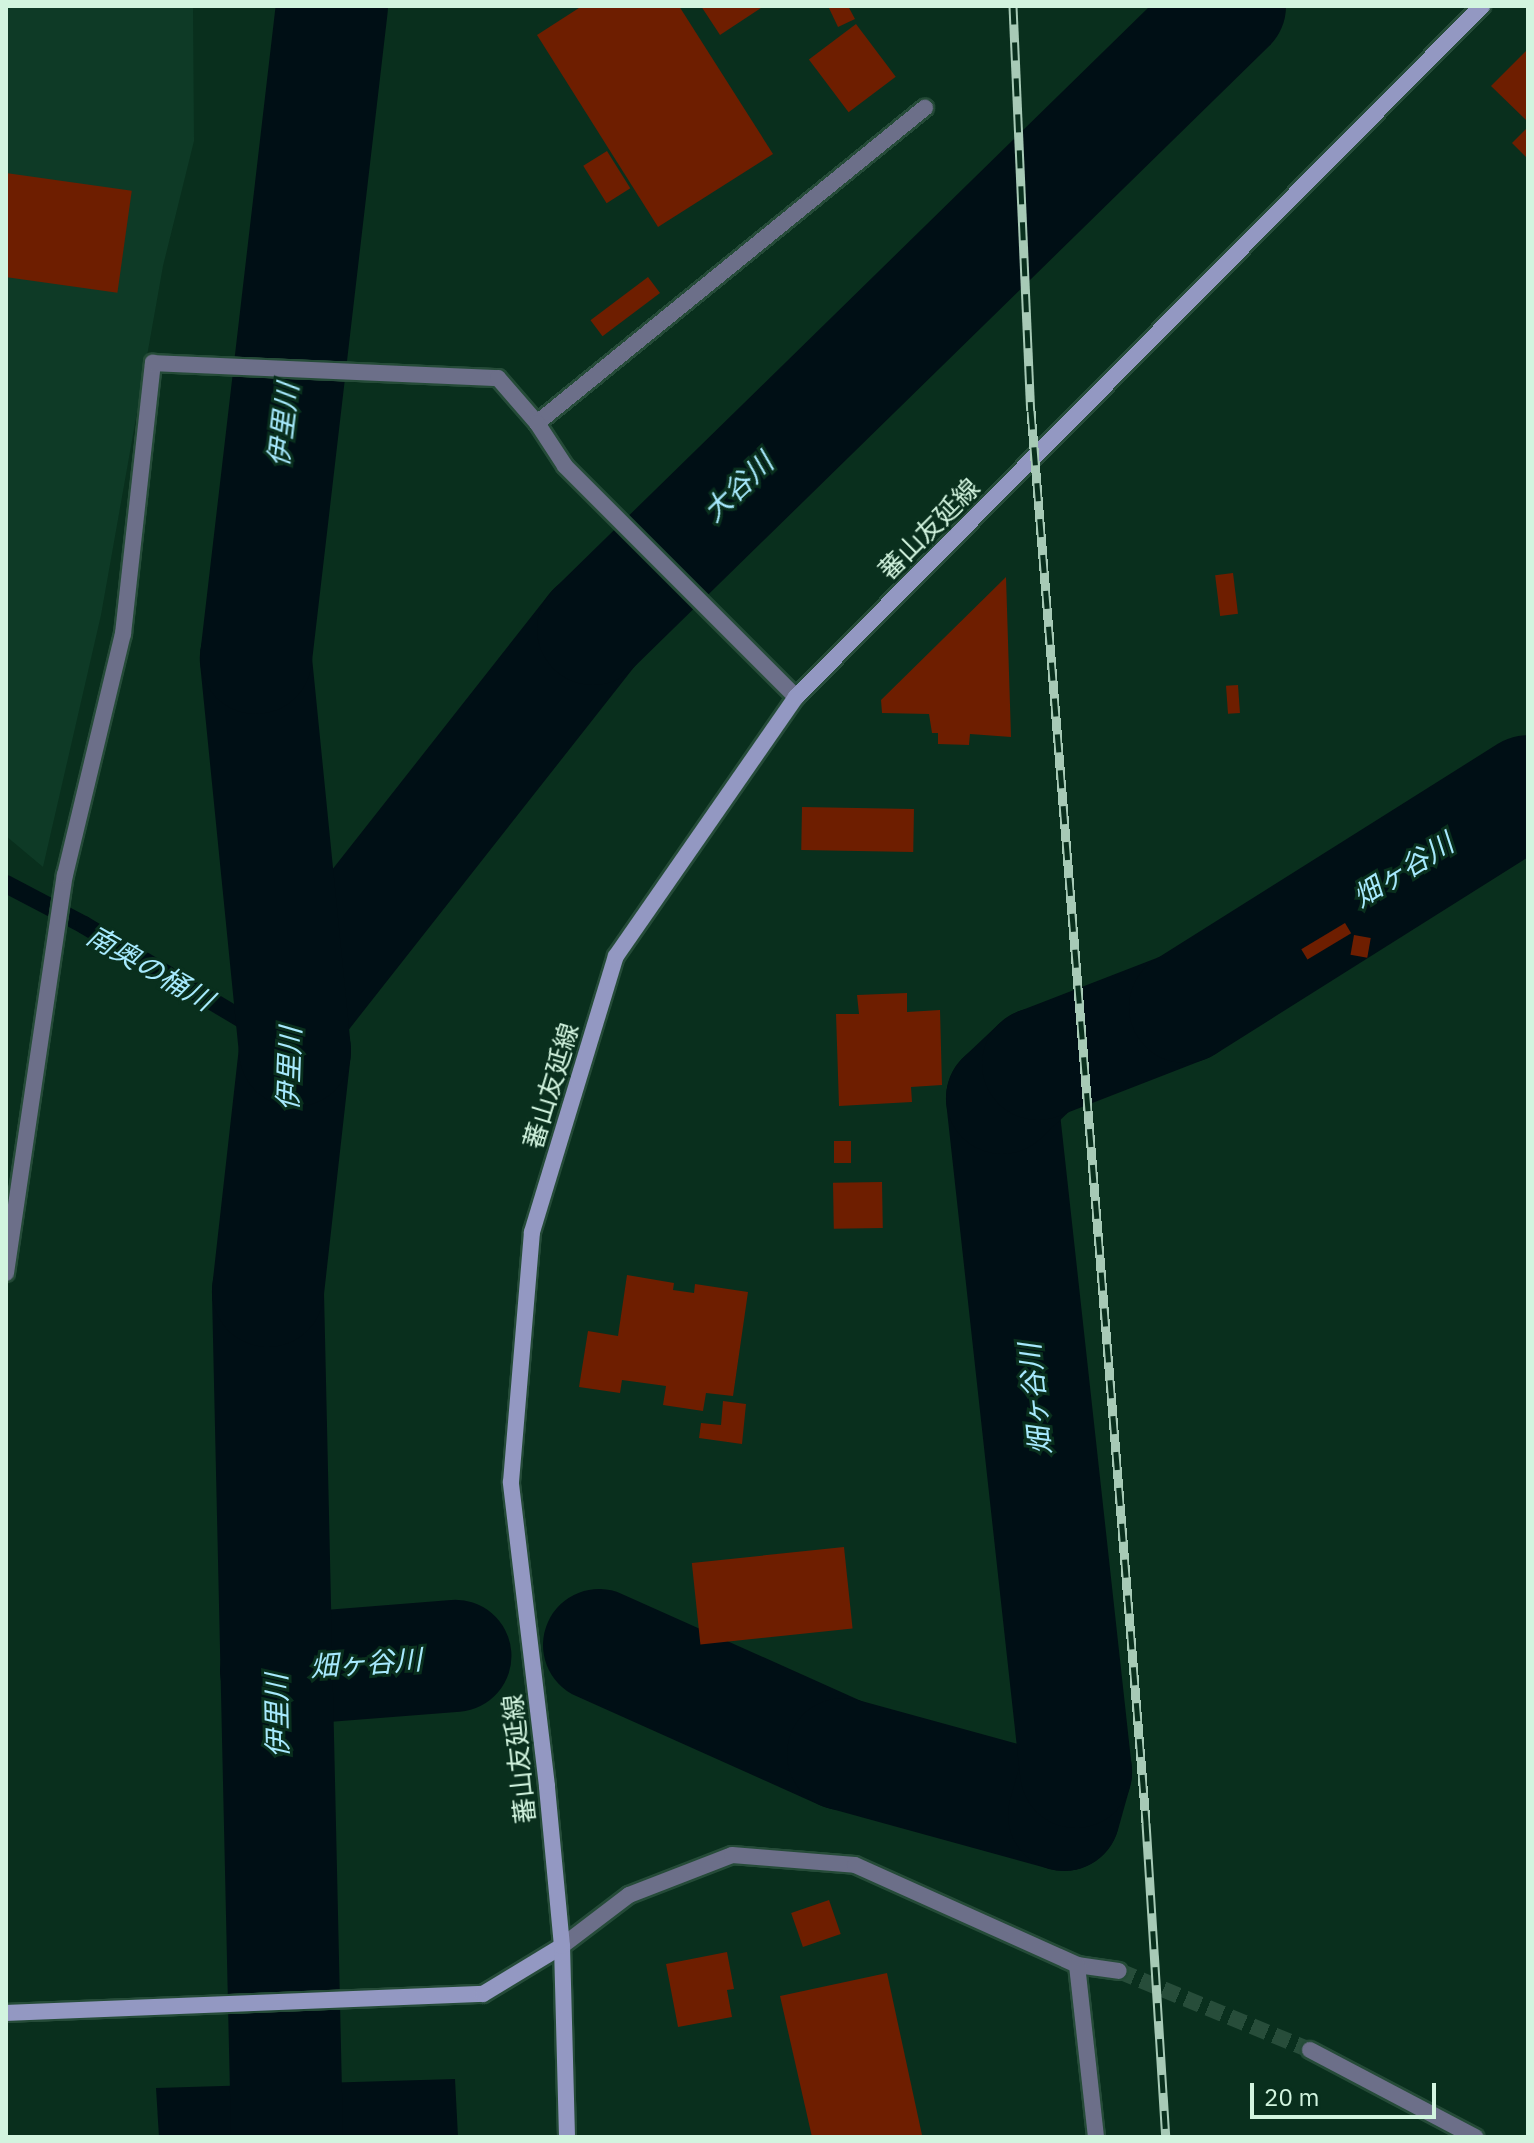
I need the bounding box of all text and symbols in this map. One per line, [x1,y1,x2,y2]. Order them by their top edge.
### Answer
water label: 伊里川 [261,381,305,469]
water label: 大谷川 [696,446,780,528]
street label: 蕃山友延線 [872,472,986,586]
water label: 畑ヶ谷川 [1347,826,1459,914]
water label: 南奥の桶川 [81,918,219,1018]
street label: 蕃山友延線 [517,1019,585,1153]
water label: 伊里川 [271,1026,307,1112]
water label: 畑ヶ谷川 [1012,1342,1058,1456]
water label: 畑ヶ谷川 [309,1642,423,1684]
water label: 伊里川 [259,1674,295,1758]
street label: 蕃山友延線 [497,1693,541,1825]
scale bar [1254,2067,1440,2117]
text: 20 m [1264,2081,1319,2113]

